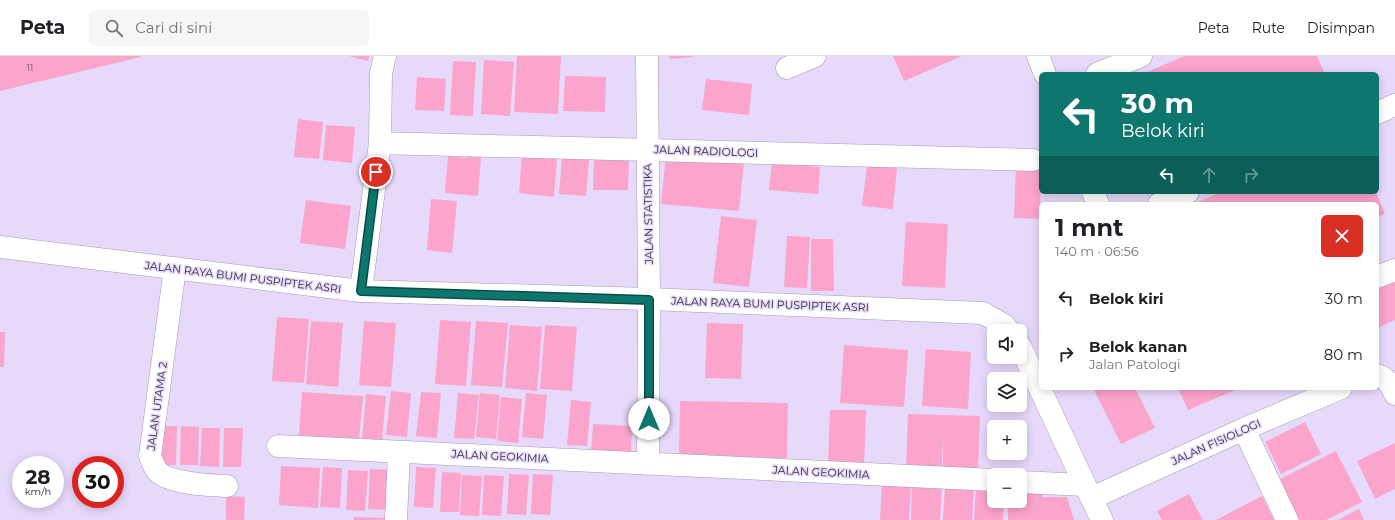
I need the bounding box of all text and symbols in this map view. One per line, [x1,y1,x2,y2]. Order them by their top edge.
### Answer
search box [89,10,369,46]
text: Peta [20,16,65,39]
icon: search [103,17,125,39]
text: Cari di sini [135,18,212,37]
text: Peta [1198,19,1230,37]
text: Rute [1252,19,1285,37]
text: Disimpan [1307,19,1375,37]
house number: 11 [27,62,33,73]
text: 30 m [1121,86,1194,120]
icon: left [1055,88,1107,140]
text: Belok kiri [1121,120,1205,142]
street label: JALAN RADIOLOGI [653,142,758,160]
pin [359,155,393,189]
icon: arrive [365,161,387,183]
street label: JALAN STATISTIKA [640,163,656,266]
icon: left [1156,164,1178,186]
icon: ahead [1198,164,1220,186]
icon: right [1240,164,1262,186]
text: 1 mnt [1055,213,1123,242]
button: close [1321,215,1363,257]
text: 140 m · 06:56 [1055,243,1139,259]
street label: JALAN RAYA BUMI PUSPIPTEK ASRI [143,258,342,296]
icon: left [1055,287,1077,309]
text: Belok kiri [1089,289,1164,308]
text: 30 m [1325,289,1363,308]
street label: JALAN RAYA BUMI PUSPIPTEK ASRI [670,294,869,314]
map controls [987,324,1027,508]
button: sound [987,324,1027,364]
text: Belok kanan [1089,337,1187,356]
icon: right [1055,343,1077,365]
text: 80 m [1324,345,1363,364]
text: Jalan Patologi [1089,356,1181,372]
street label: JALAN UTAMA 2 [144,361,170,452]
button: layers [987,372,1027,412]
position arrow [628,398,670,440]
street label: JALAN FISIOLOGI [1168,416,1263,468]
button: + [987,420,1027,460]
street label: JALAN GEOKIMIA [450,446,549,466]
speed limit sign: 30 [72,456,124,508]
street label: JALAN GEOKIMIA [771,462,870,482]
text: 28 [26,465,51,489]
button: − [987,468,1027,508]
text: km/h [25,485,51,498]

